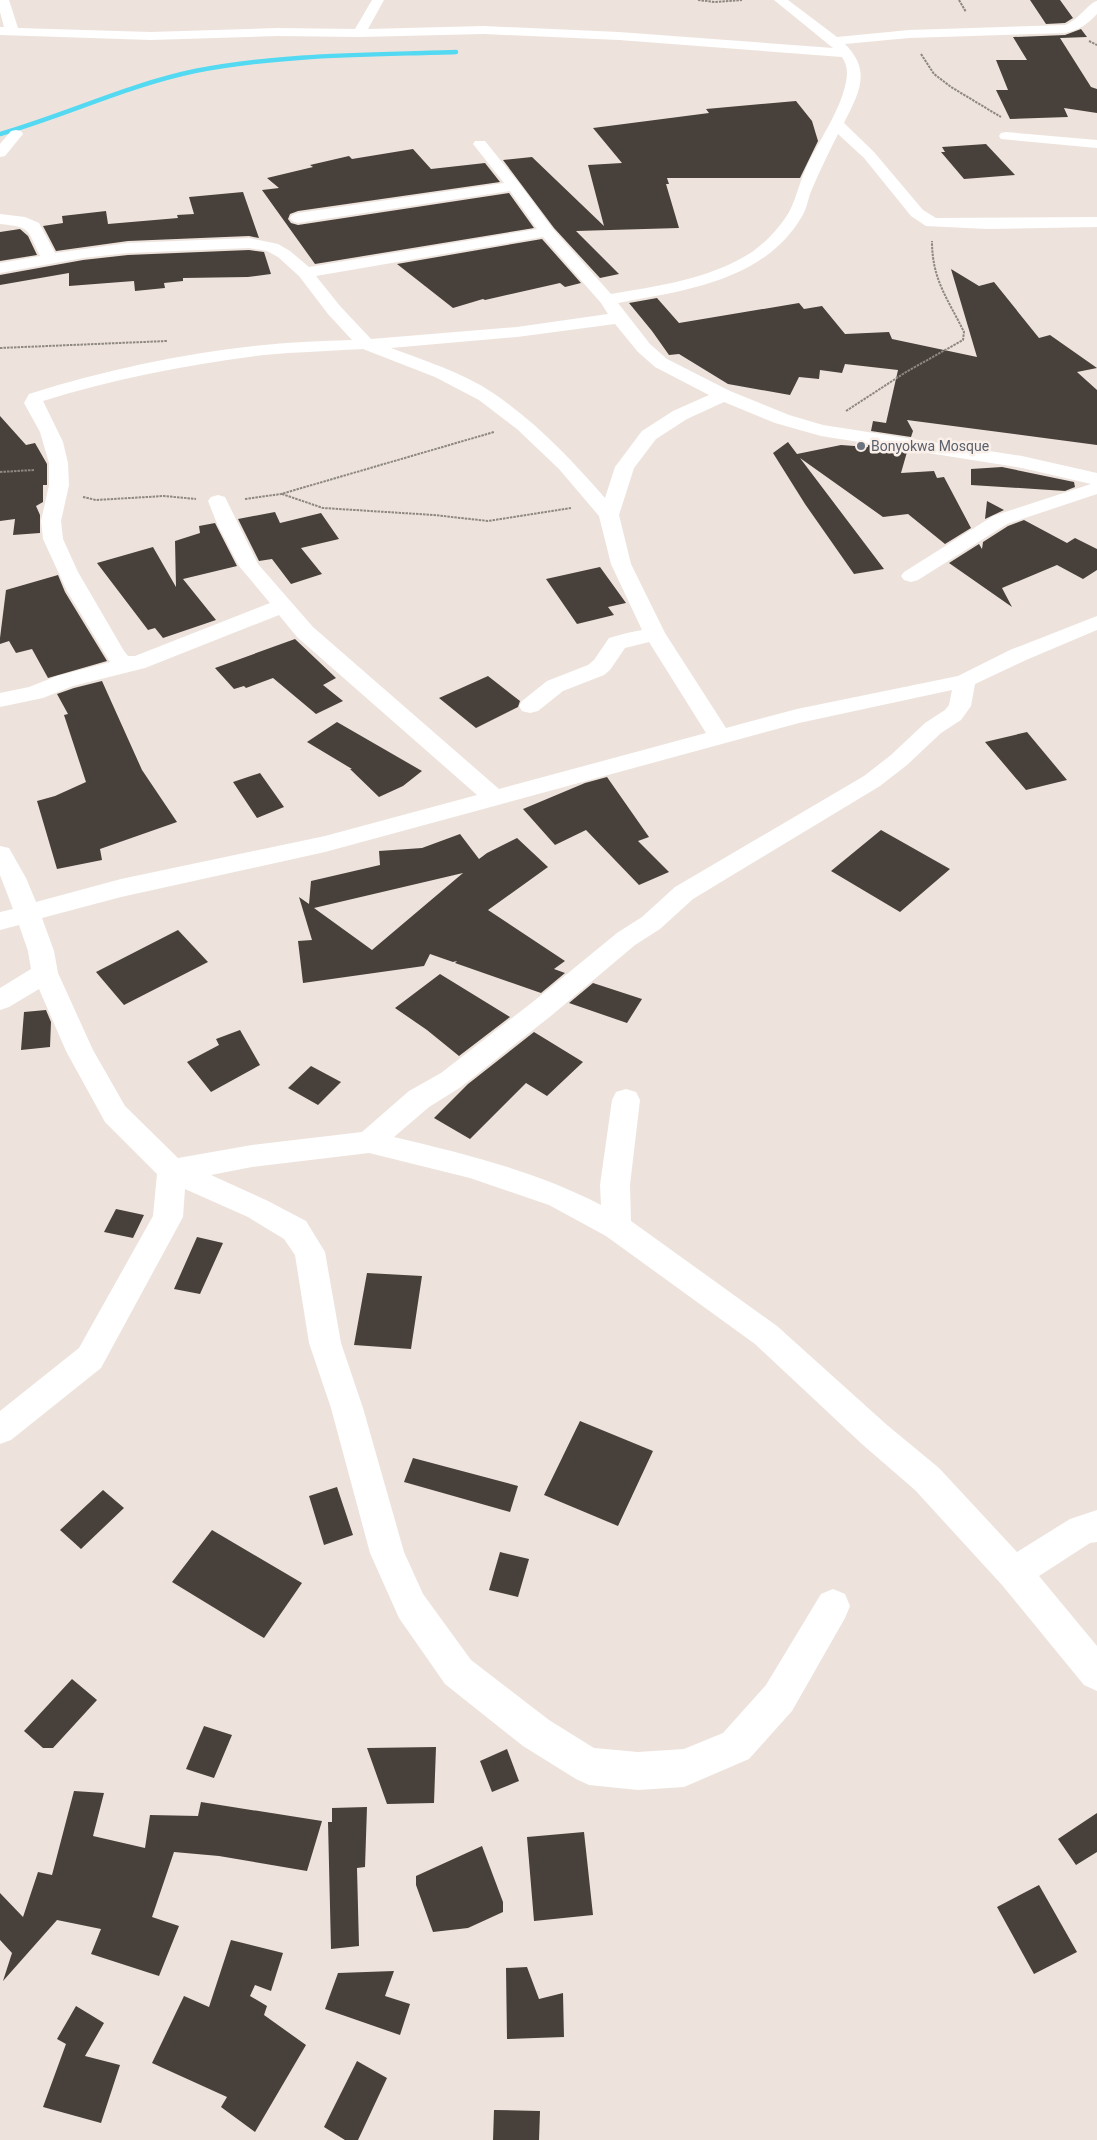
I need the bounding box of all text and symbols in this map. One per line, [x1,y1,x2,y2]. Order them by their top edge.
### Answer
place label: Bonyokwa Mosque [871,438,989,454]
marker: Bonyokwa Mosque [855,440,867,452]

